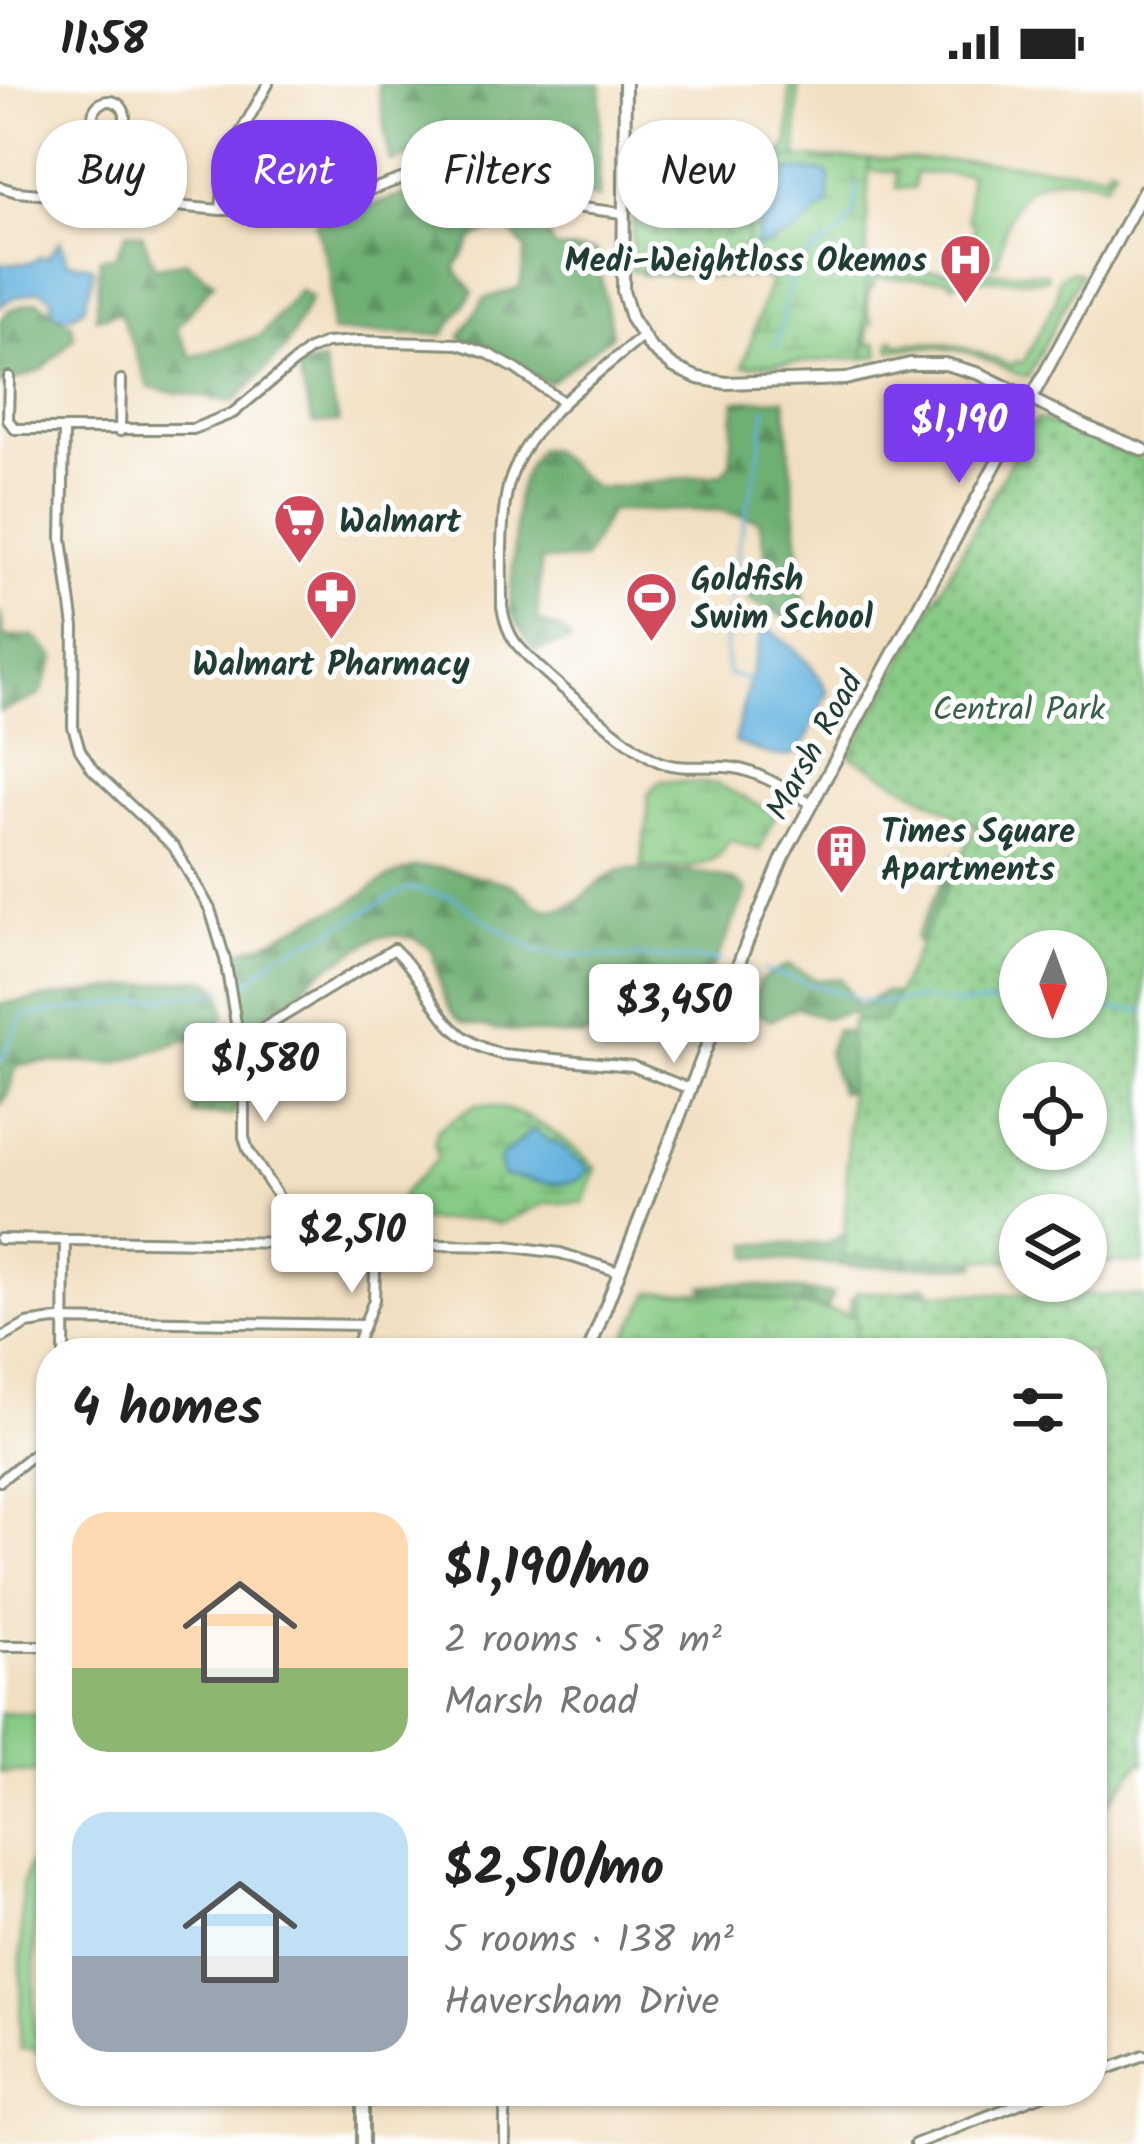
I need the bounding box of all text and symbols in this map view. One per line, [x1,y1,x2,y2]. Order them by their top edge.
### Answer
text: 11:58 [60,6,148,78]
chip: Buy [36,120,187,228]
chip: Rent [211,120,377,228]
chip: Filters [401,120,594,228]
chip: New [618,120,778,228]
hospital icon: Medi-Weightloss Okemos [938,231,994,305]
place label: Medi-Weightloss Okemos [564,236,928,289]
pin: $1,190 [861,384,1057,486]
text: $1,190 [911,392,1007,454]
supermarket icon: Walmart [272,492,328,566]
place label: Walmart [339,497,462,550]
place label: Goldfish Swim School [691,555,873,646]
pharmacy icon: Walmart Pharmacy [303,568,359,642]
sports icon: Goldfish Swim School [624,569,680,643]
place label: Walmart Pharmacy [192,640,470,693]
street label: Marsh Road [753,661,880,831]
park label: Central Park [933,685,1106,738]
place label: Times Square Apartments [881,807,1075,898]
building icon: Times Square Apartments [814,821,870,895]
north arrow [999,930,1107,1038]
map controls [999,930,1107,1302]
pin: $3,450 [576,964,772,1066]
text: $3,450 [616,972,732,1034]
pin: $1,580 [167,1023,363,1125]
text: $1,580 [211,1031,319,1093]
button: locate [999,1062,1107,1170]
pin: $2,510 [254,1194,450,1296]
button: layers [999,1194,1107,1302]
text: $2,510 [298,1202,406,1264]
text: 4 homes [72,1370,262,1451]
icon: filters [1005,1377,1071,1443]
text: $1,190/mo [444,1530,650,1611]
icon: home [168,1560,312,1704]
text: 2 rooms · 58 m² [444,1611,722,1673]
text: Marsh Road [444,1673,637,1735]
text: $2,510/mo [444,1830,664,1911]
icon: home [168,1860,312,2004]
text: 5 rooms · 138 m² [444,1911,734,1973]
text: Haversham Drive [444,1973,719,2035]

